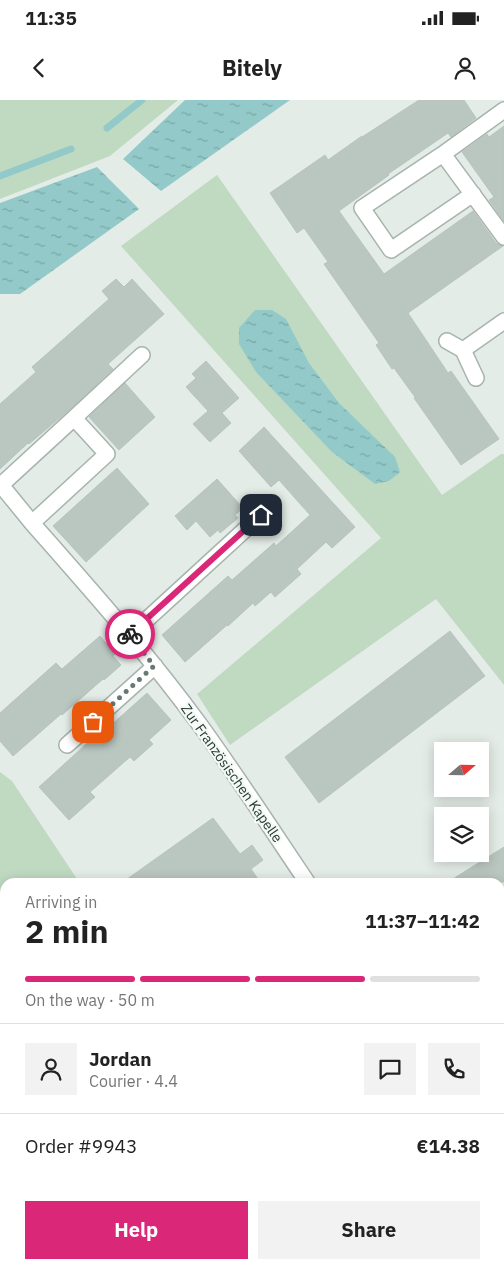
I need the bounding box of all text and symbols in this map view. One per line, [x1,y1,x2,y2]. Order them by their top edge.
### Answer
text: 11:35 [25,6,77,30]
text: Bitely [222,53,282,82]
icon: back [25,54,53,82]
icon: person [451,54,479,82]
pin [240,494,282,536]
icon: home [247,501,275,529]
courier [105,609,155,659]
icon: bike [116,620,144,648]
street label: Zur Französischen Kapelle [177,700,287,846]
pin [72,701,114,743]
icon: bag [79,708,107,736]
north arrow [434,742,489,798]
map controls [434,742,489,862]
button: layers [434,807,489,862]
text: Arriving in [25,892,97,912]
text: 11:37–11:42 [365,909,480,933]
text: 2 min [25,910,109,952]
text: On the way · 50 m [25,990,155,1010]
button: person [25,1043,77,1095]
button: chat [364,1043,416,1095]
button: phone [428,1043,480,1095]
text: Jordan [89,1047,152,1071]
text: Courier · 4.4 [89,1071,178,1091]
text: Order #9943 [25,1134,137,1158]
text: €14.38 [417,1134,480,1158]
button: Help [25,1201,248,1259]
button: Share [258,1201,480,1259]

